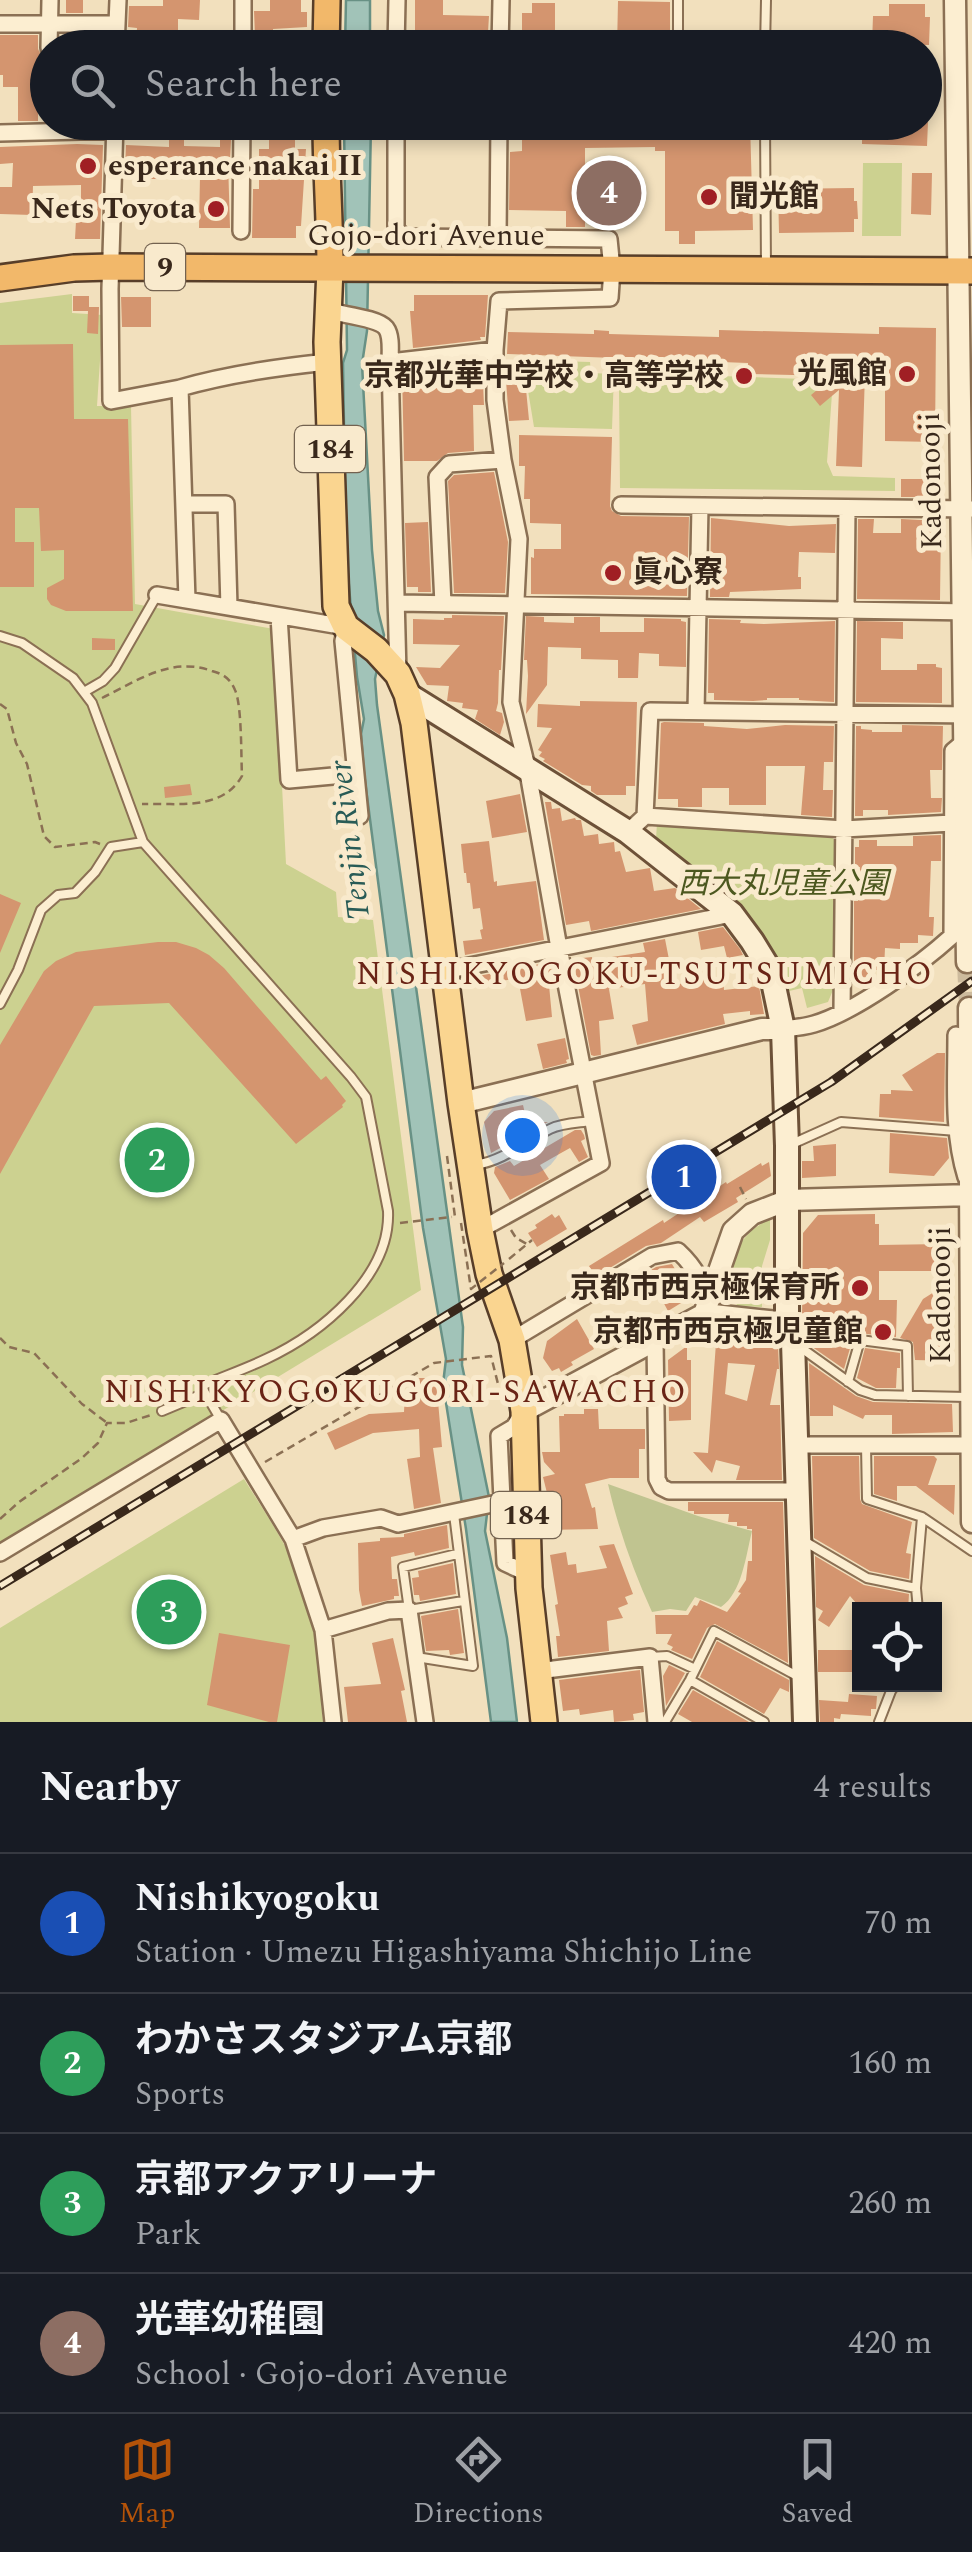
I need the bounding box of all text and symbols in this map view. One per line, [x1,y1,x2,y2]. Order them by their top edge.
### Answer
search box [30,30,942,140]
text: Search here [145,56,342,114]
icon: search [65,58,120,113]
place label: esperance nakai II [108,143,362,189]
marker: esperance nakai II [77,155,99,177]
pin: 4 [576,156,642,230]
place label: 聞光館 [729,174,819,220]
place label: Nets Toyota [31,186,197,232]
marker: 聞光館 [698,186,720,208]
marker: Nets Toyota [205,198,227,220]
street label: Gojo-dori Avenue [307,213,545,259]
road number: 9 [145,244,185,290]
place label: 光風館 [797,351,887,397]
place label: 京都光華中学校・高等学校 [364,353,724,399]
marker: 光風館 [896,363,918,385]
marker: 京都光華中学校・高等学校 [733,365,755,387]
street label: Kadonooji [907,412,955,550]
road number: 184 [295,426,365,472]
place label: 眞心寮 [633,550,723,596]
marker: 眞心寮 [602,562,624,584]
water label: Tenjin River [316,756,384,923]
park label: 西大丸児童公園 [678,861,892,907]
district label: NISHIKYOGOKU-TSUTSUMICHO [356,950,934,999]
your location [497,1110,548,1161]
pin: 2 [124,1122,190,1198]
pin: 1 [652,1140,716,1214]
street label: Kadonooji [918,1226,964,1364]
place label: 京都市西京極保育所 [570,1265,840,1311]
marker: 京都市西京極保育所 [849,1277,871,1299]
place label: 京都市西京極児童館 [593,1309,863,1355]
marker: 京都市西京極児童館 [872,1321,894,1343]
district label: NISHIKYOGOKUGORI-SAWACHO [104,1368,688,1417]
road number: 184 [491,1492,561,1538]
pin: 3 [136,1574,202,1650]
map controls [852,1602,942,1692]
button: locate [852,1602,942,1692]
text: Nearby [40,1756,179,1819]
text: 4 results [813,1763,932,1812]
text: Nishikyogoku [135,1870,380,1928]
text: 1 [64,1899,81,1948]
text: 70 m [864,1899,932,1948]
text: Station · Umezu Higashiyama Shichijo Line [135,1928,752,1977]
text: わかさスタジアム京都 [135,2012,512,2070]
text: 2 [64,2039,81,2088]
text: 160 m [848,2039,932,2088]
text: Sports [135,2070,225,2119]
text: 京都アクアリーナ [135,2152,437,2210]
text: 3 [64,2179,81,2228]
text: 260 m [848,2179,932,2228]
text: Park [135,2210,201,2259]
text: 光華幼稚園 [135,2292,325,2350]
text: 4 [64,2319,81,2368]
text: 420 m [848,2319,932,2368]
text: School · Gojo-dori Avenue [135,2350,508,2399]
tab: Map [119,2432,175,2535]
tab: Directions [413,2432,544,2535]
tab: Saved [781,2432,853,2535]

